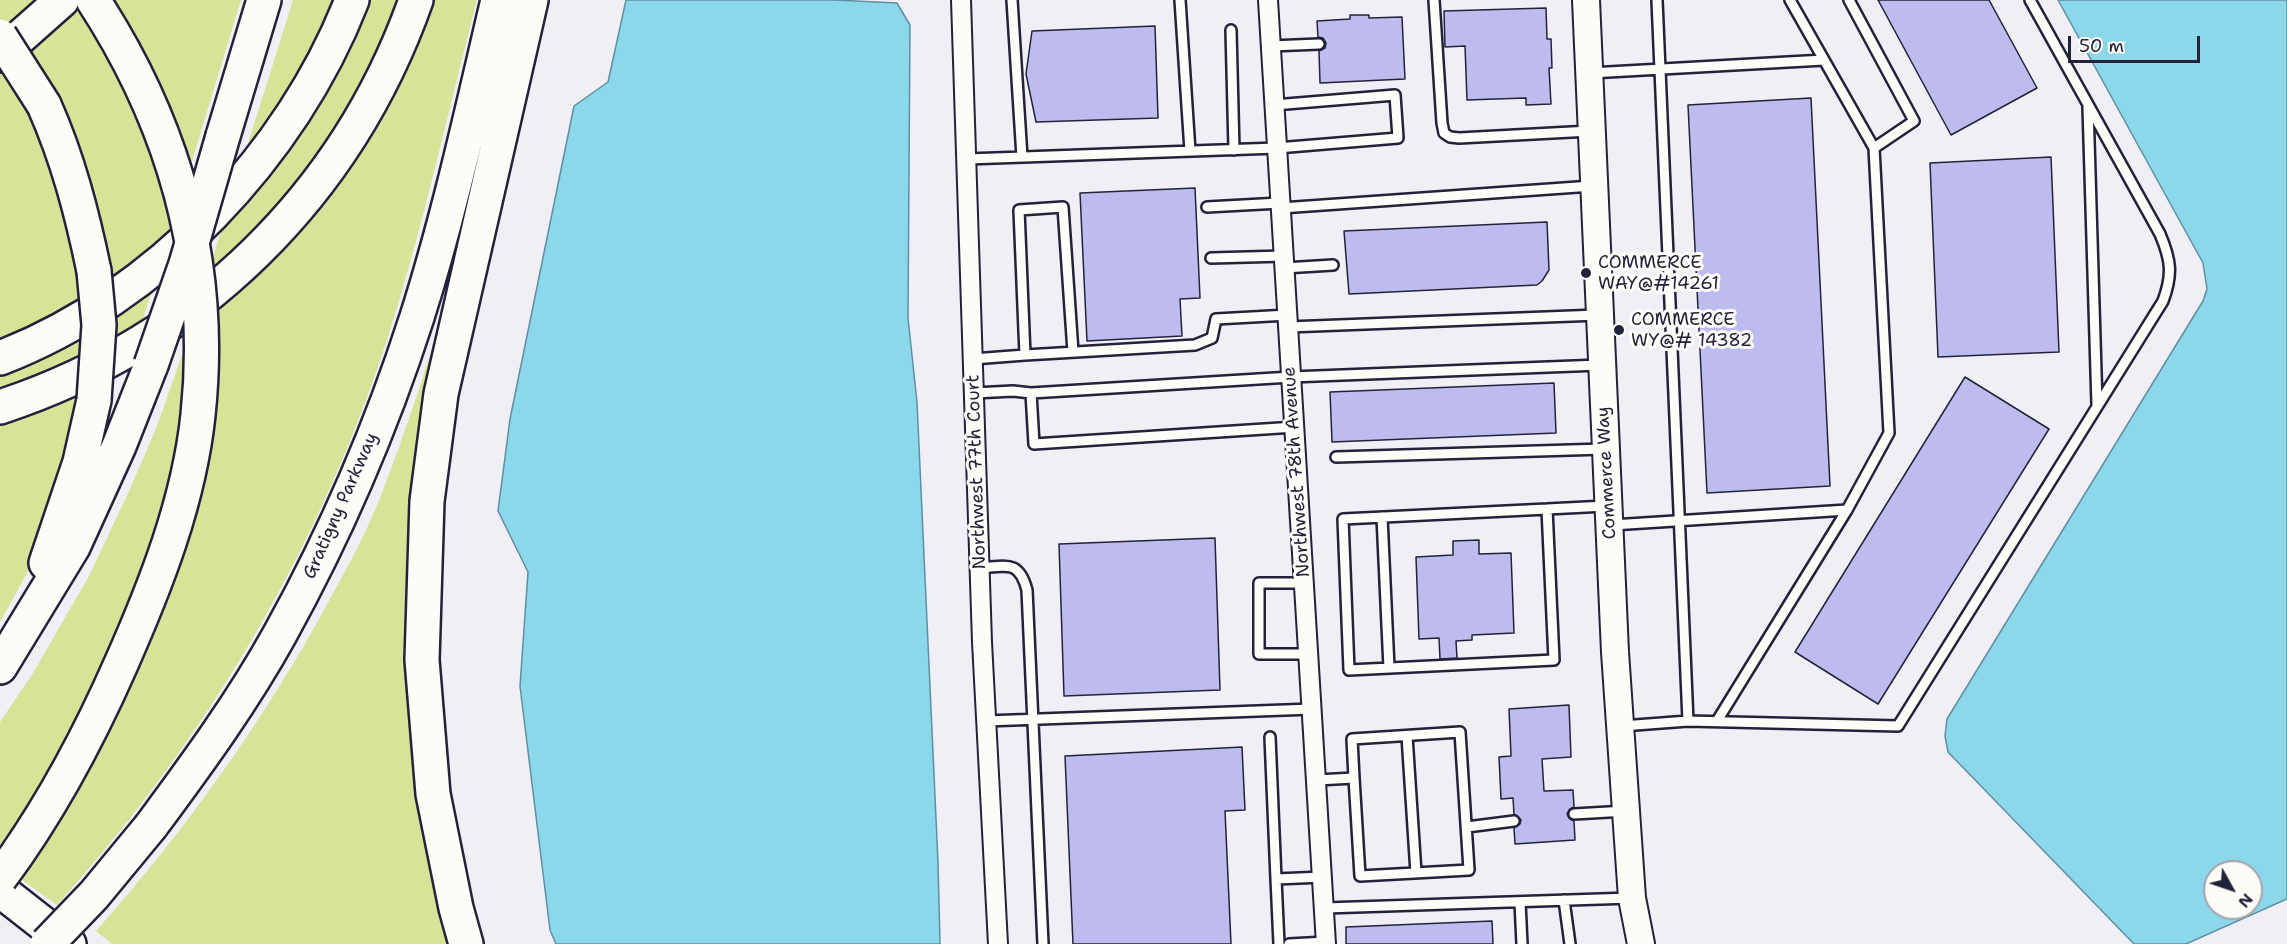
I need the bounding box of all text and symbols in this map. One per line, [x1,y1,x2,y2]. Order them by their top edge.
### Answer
scale bar [2071,24,2203,62]
text: 50 m [2079,34,2124,58]
place label: COMMERCE WAY@#14261 [1598,252,1719,294]
marker: COMMERCE WAY@#14261 [1579,266,1593,280]
place label: COMMERCE WY@# 14382 [1631,309,1752,352]
marker: COMMERCE WY@# 14382 [1612,323,1626,337]
street label: Northwest 78th Avenue [1279,366,1315,578]
street label: Northwest 77th Court [963,374,991,570]
street label: Commerce Way [1593,406,1621,540]
street label: Gratigny Parkway [299,430,383,582]
north arrow [2203,860,2263,920]
text: N [2234,889,2258,912]

